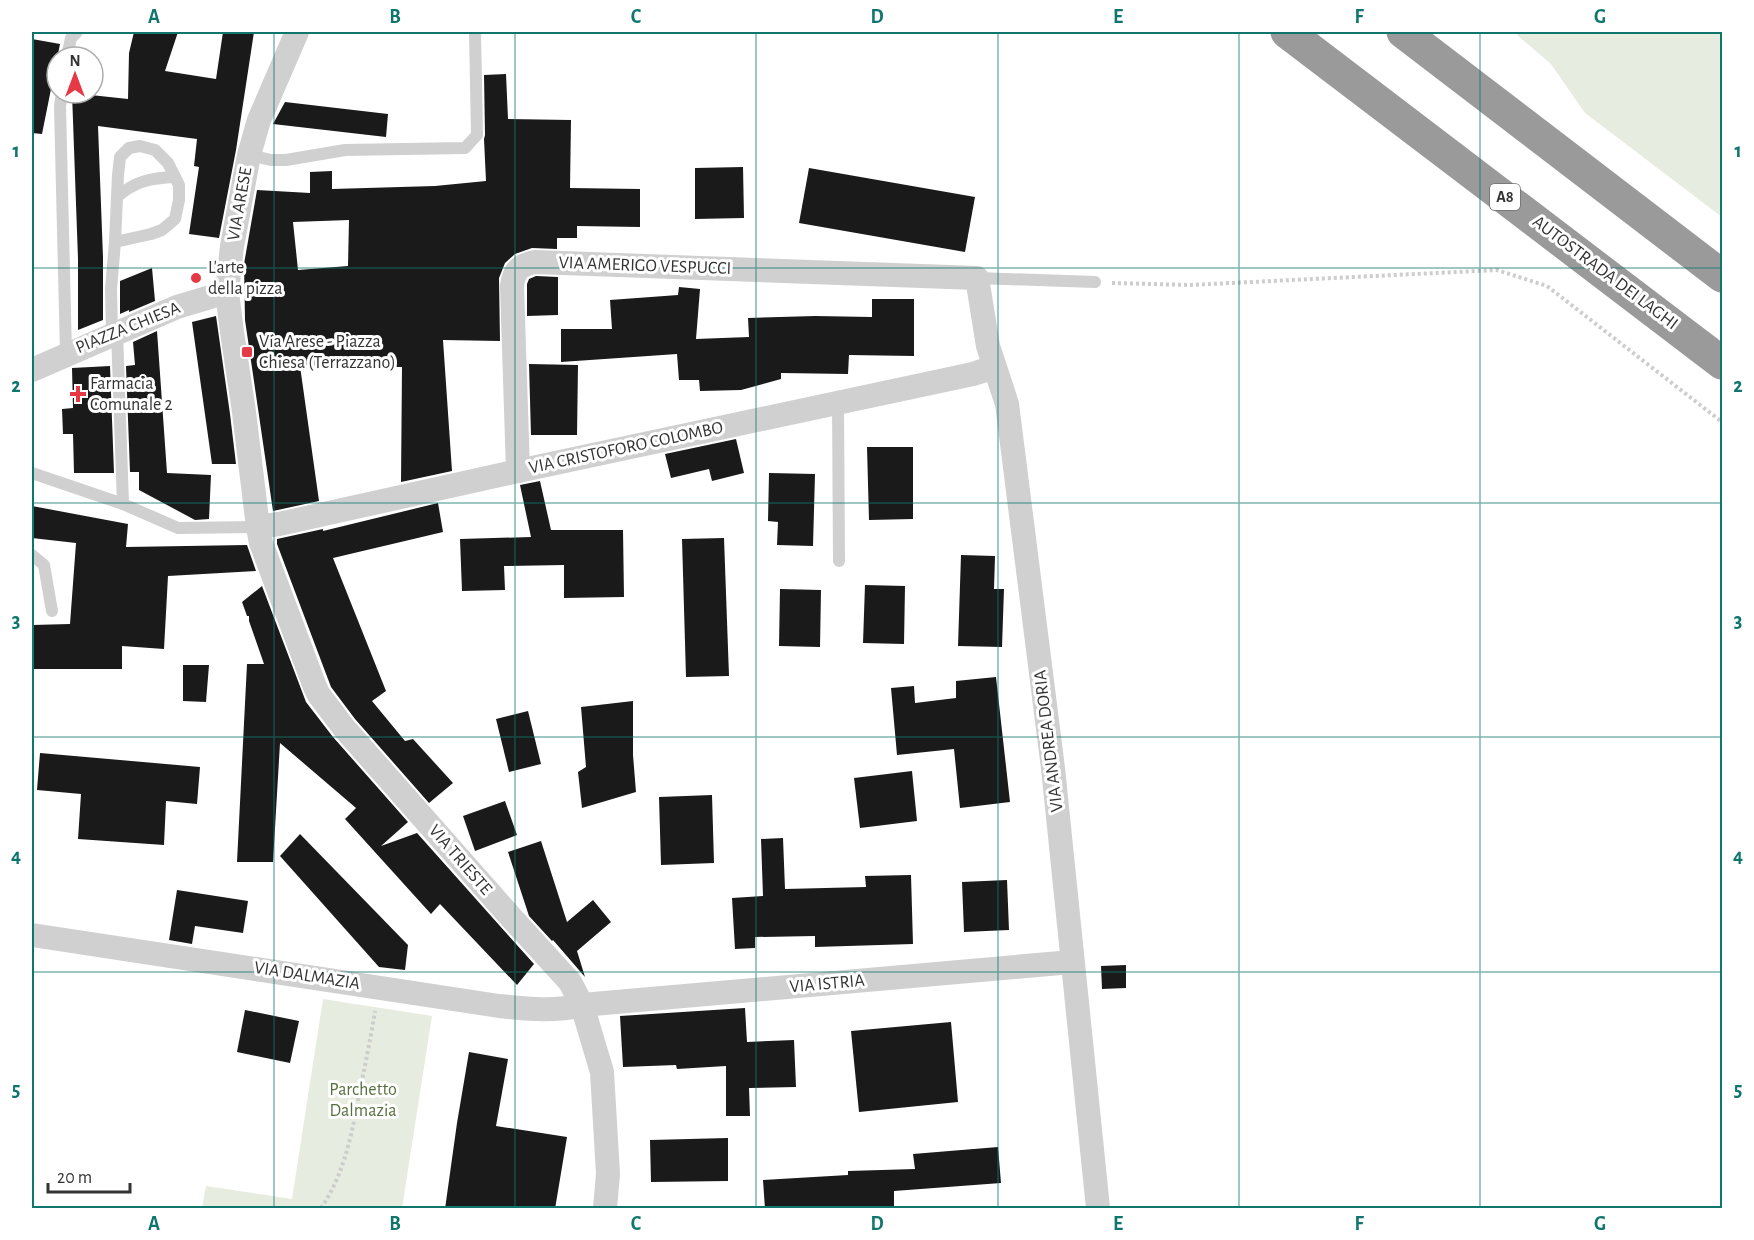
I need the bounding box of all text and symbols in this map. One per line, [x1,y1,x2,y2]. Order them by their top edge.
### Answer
text: A [148,7,160,27]
text: B [389,7,401,27]
text: C [631,7,642,27]
text: D [870,7,884,27]
text: E [1113,7,1123,27]
text: F [1354,7,1364,27]
text: G [1594,7,1606,27]
north arrow [45,45,105,105]
text: N [69,53,81,69]
text: 1 [12,141,20,161]
text: 1 [1734,141,1742,161]
street label: VIA ARESE [225,165,255,242]
road number: A8 [1490,184,1520,210]
street label: AUTOSTRADA DEI LAGHI [1529,213,1681,333]
street label: VIA AMERIGO VESPUCCI [558,254,732,278]
place label: L'arte della pizza [208,259,282,298]
marker: L'arte della pizza [189,271,203,285]
street label: PIAZZA CHIESA [73,299,183,357]
place label: Via Arese - Piazza Chiesa (Terrazzano) [259,333,396,372]
marker: Via Arese - Piazza Chiesa (Terrazzano) [240,345,254,359]
place label: Farmacia Comunale 2 [90,375,173,414]
text: 2 [11,376,21,396]
text: 2 [1733,376,1743,396]
marker: Farmacia Comunale 2 [71,387,85,401]
street label: VIA CRISTOFORO COLOMBO [527,419,725,477]
text: 3 [12,611,20,631]
text: 3 [1734,611,1742,631]
street label: VIA ANDREA DORIA [1031,668,1067,813]
street label: VIA TRIESTE [425,822,495,899]
text: 4 [11,846,21,866]
text: 4 [1733,846,1743,866]
street label: VIA DALMAZIA [253,959,362,993]
street label: VIA ISTRIA [789,972,866,996]
text: 5 [12,1080,20,1100]
text: 5 [1734,1080,1742,1100]
park label: Parchetto Dalmazia [329,1081,397,1120]
scale bar [48,1156,130,1194]
text: 20 m [57,1169,92,1187]
text: A [148,1214,160,1234]
text: B [389,1214,401,1234]
text: C [631,1214,642,1234]
text: D [870,1214,884,1234]
text: E [1113,1214,1123,1234]
text: F [1354,1214,1364,1234]
text: G [1594,1214,1606,1234]

